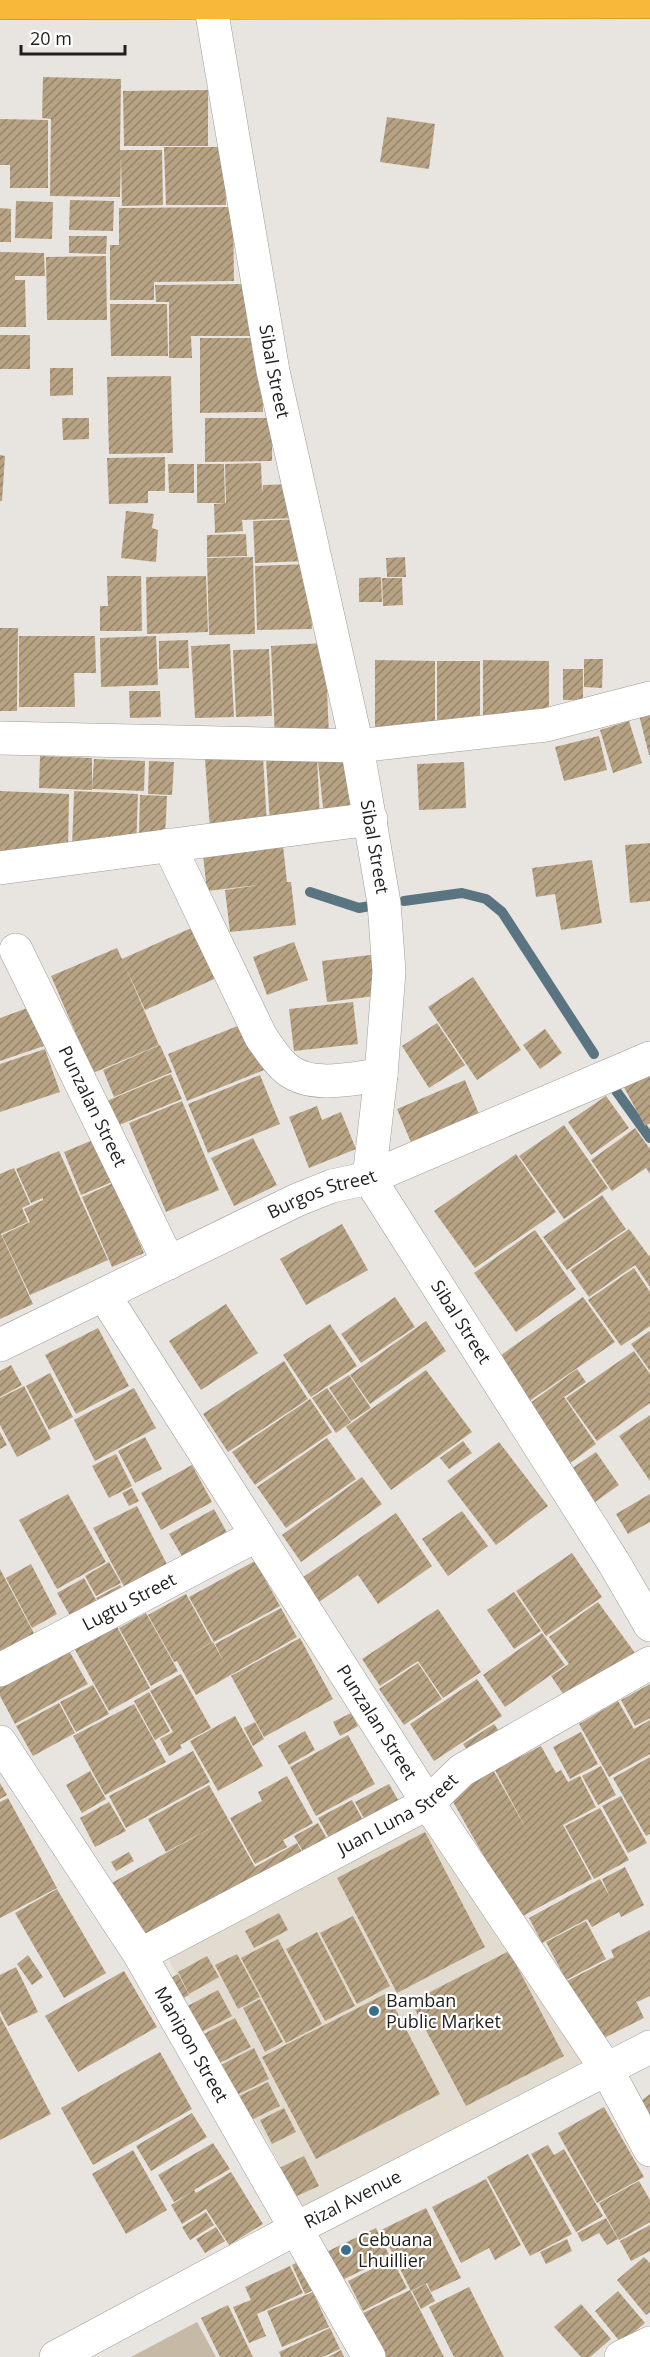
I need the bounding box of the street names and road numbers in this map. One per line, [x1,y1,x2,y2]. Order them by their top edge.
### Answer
street label: Sibal Street [254,323,296,420]
street label: Sibal Street [355,798,395,896]
street label: Punzalan Street [54,1041,133,1170]
street label: Burgos Street [263,1163,380,1224]
street label: Sibal Street [426,1275,497,1368]
street label: Lugtu Street [78,1567,180,1636]
street label: Punzalan Street [332,1660,423,1784]
street label: Juan Luna Street [331,1768,463,1861]
street label: Manipon Street [149,1982,234,2106]
street label: Rizal Avenue [300,2164,405,2233]

